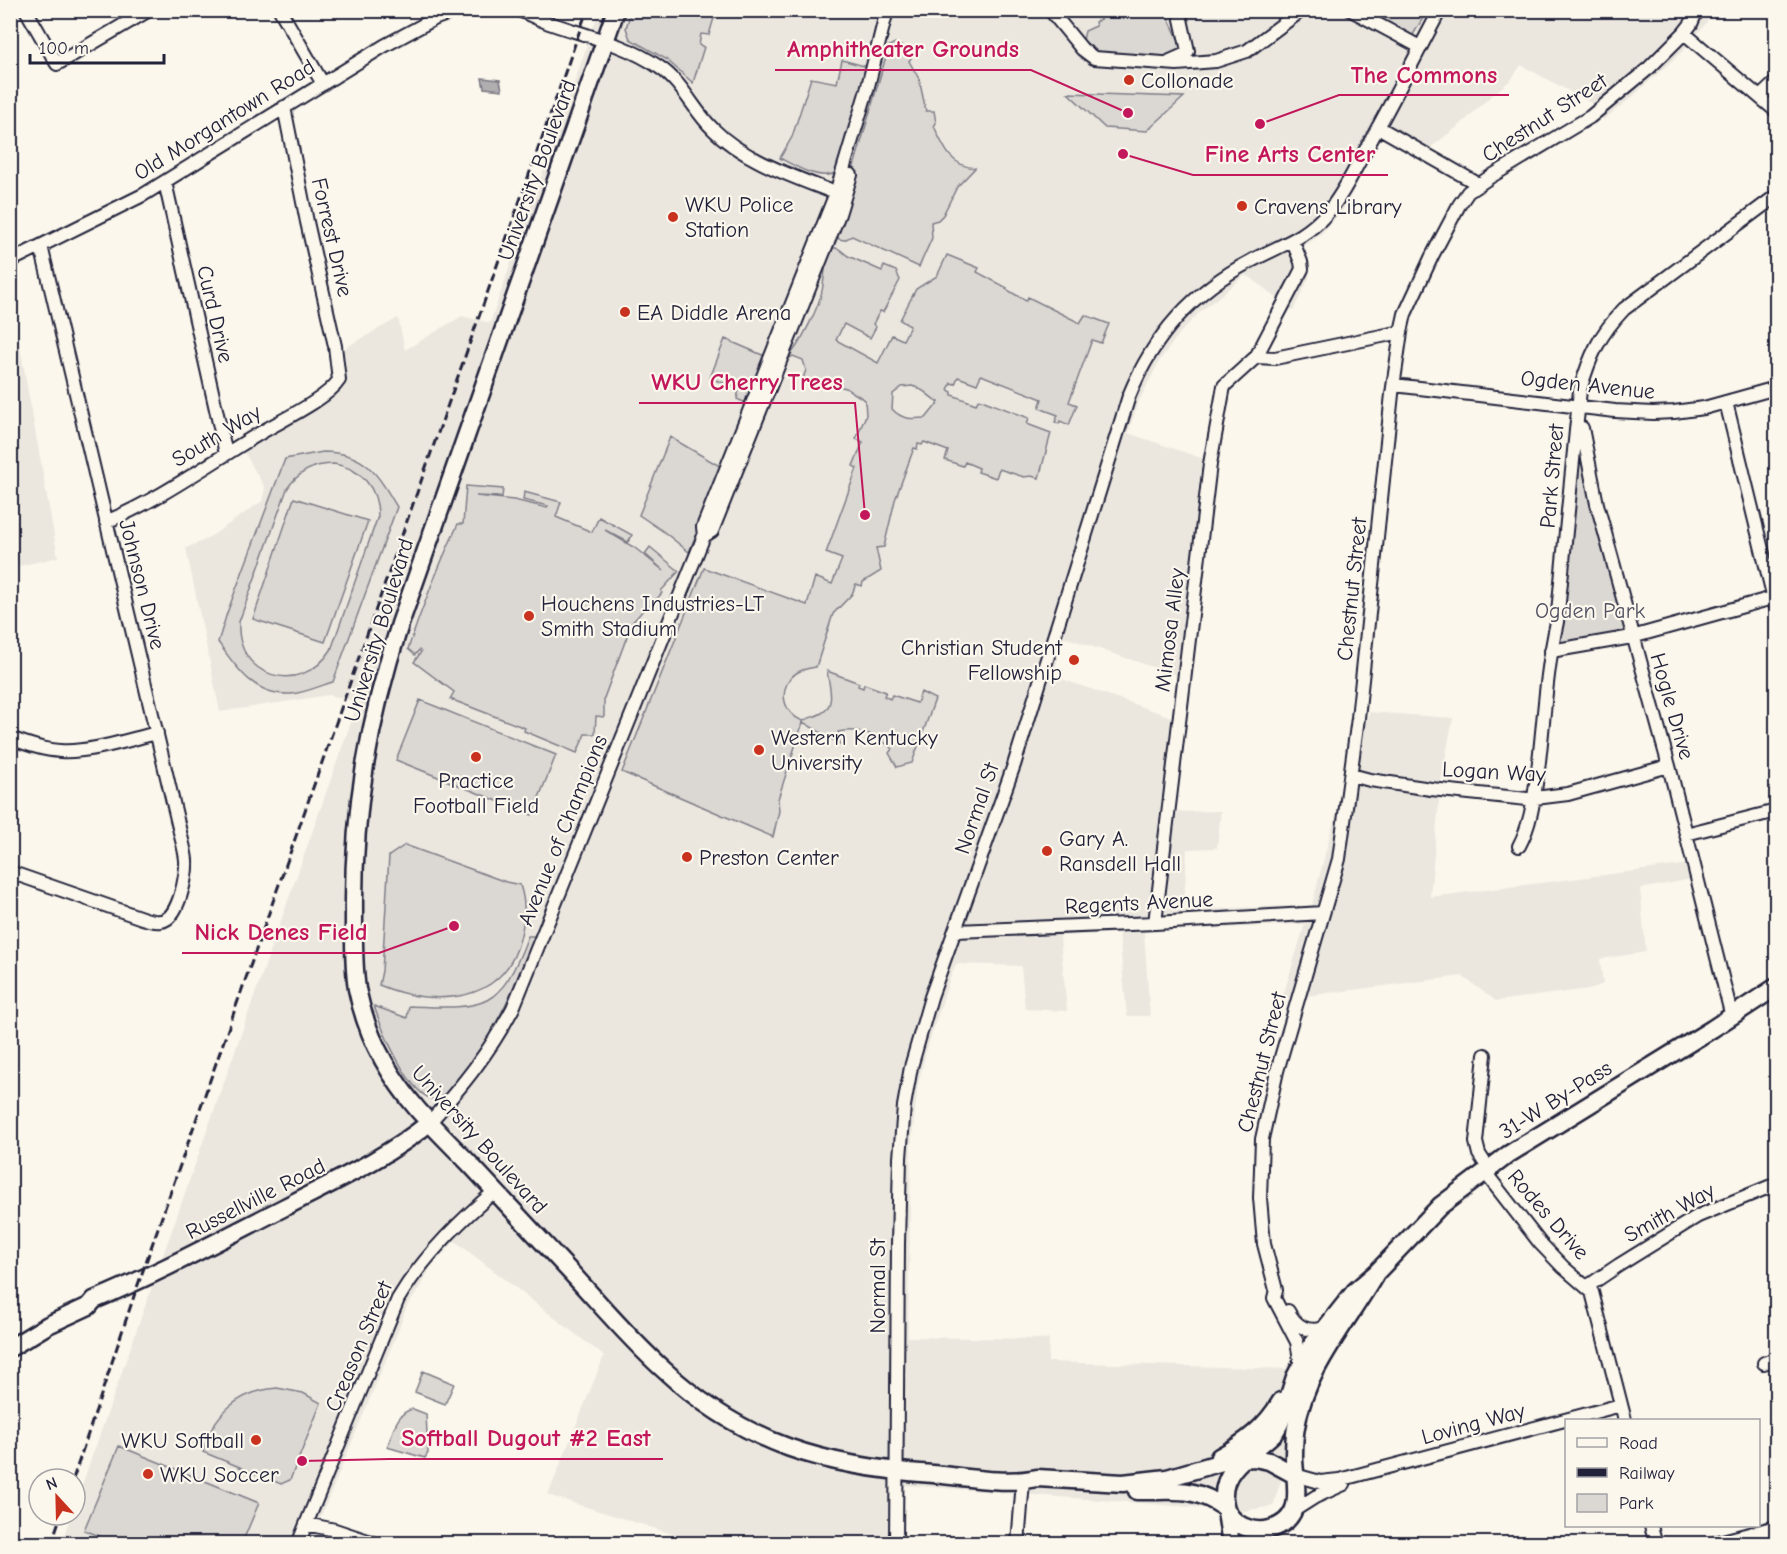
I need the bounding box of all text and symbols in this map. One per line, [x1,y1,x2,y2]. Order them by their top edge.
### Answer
scale bar [30,27,164,65]
callout: Amphitheater Grounds [775,28,1031,70]
text: Amphitheater Grounds [787,35,1019,63]
text: 100 m [39,38,89,59]
callout: The Commons [1339,53,1509,95]
street label: Old Morgantown Road [129,54,320,186]
text: The Commons [1351,61,1497,89]
street label: Chestnut Street [1477,67,1613,168]
place label: Collonade [1141,68,1234,94]
marker: Collonade [1122,73,1136,87]
street label: University Boulevard [492,76,582,264]
callout: Fine Arts Center [1193,133,1388,175]
text: Fine Arts Center [1205,140,1376,168]
street label: Forrest Drive [306,175,358,299]
place label: WKU Police Station [685,192,793,243]
place label: Cravens Library [1254,194,1402,220]
marker: Cravens Library [1235,199,1249,213]
marker: WKU Police Station [666,210,680,224]
street label: Curd Drive [191,263,239,365]
place label: EA Diddle Arena [637,300,791,326]
marker: EA Diddle Arena [618,305,632,319]
callout: WKU Cherry Trees [639,361,855,403]
street label: Ogden Avenue [1519,365,1656,405]
text: WKU Cherry Trees [651,368,843,396]
street label: South Way [167,399,266,473]
street label: Park Street [1534,422,1570,529]
street label: Chestnut Street [1332,515,1373,662]
street label: Johnson Drive [113,516,171,652]
street label: University Boulevard [339,535,419,725]
street label: Mimosa Alley [1150,567,1190,693]
place label: Houchens Industries-LT Smith Stadium [541,591,765,642]
park label: Ogden Park [1535,598,1645,624]
marker: Houchens Industries-LT Smith Stadium [522,609,536,623]
place label: Christian Student Fellowship [901,635,1063,686]
street label: Hogle Drive [1644,650,1700,763]
marker: Christian Student Fellowship [1067,653,1081,667]
place label: Western Kentucky University [771,725,938,776]
street label: Avenue of Champions [513,731,613,930]
marker: Western Kentucky University [752,743,766,757]
marker: Practice Football Field [469,750,483,764]
street label: Logan Way [1442,756,1546,788]
street label: Normal St [949,759,1005,857]
place label: Practice Football Field [413,768,539,819]
place label: Gary A. Ransdell Hall [1059,826,1181,877]
marker: Gary A. Ransdell Hall [1040,844,1054,858]
place label: Preston Center [699,845,839,871]
marker: Preston Center [680,850,694,864]
street label: Regents Avenue [1064,886,1214,920]
callout: Nick Denes Field [182,911,379,953]
text: Nick Denes Field [194,918,368,946]
street label: Chestnut Street [1232,989,1292,1135]
street label: 31-W By-Pass [1494,1055,1617,1145]
street label: University Boulevard [406,1060,553,1219]
street label: Russellville Road [181,1153,329,1245]
street label: Rodes Drive [1502,1164,1594,1265]
street label: Smith Way [1620,1177,1719,1248]
street label: Normal St [865,1238,891,1334]
street label: Creason Street [320,1276,398,1416]
street label: Loving Way [1419,1398,1528,1450]
callout: Softball Dugout #2 East [389,1417,663,1459]
legend [1565,1419,1760,1527]
text: Softball Dugout #2 East [401,1424,652,1452]
place label: WKU Softball [121,1428,244,1454]
marker: WKU Softball [249,1433,263,1447]
text: Road [1619,1433,1658,1454]
place label: WKU Soccer [160,1462,279,1488]
text: Railway [1619,1463,1676,1484]
north arrow [27,1467,87,1527]
marker: WKU Soccer [141,1467,155,1481]
text: N [44,1474,60,1494]
text: Park [1619,1493,1654,1514]

